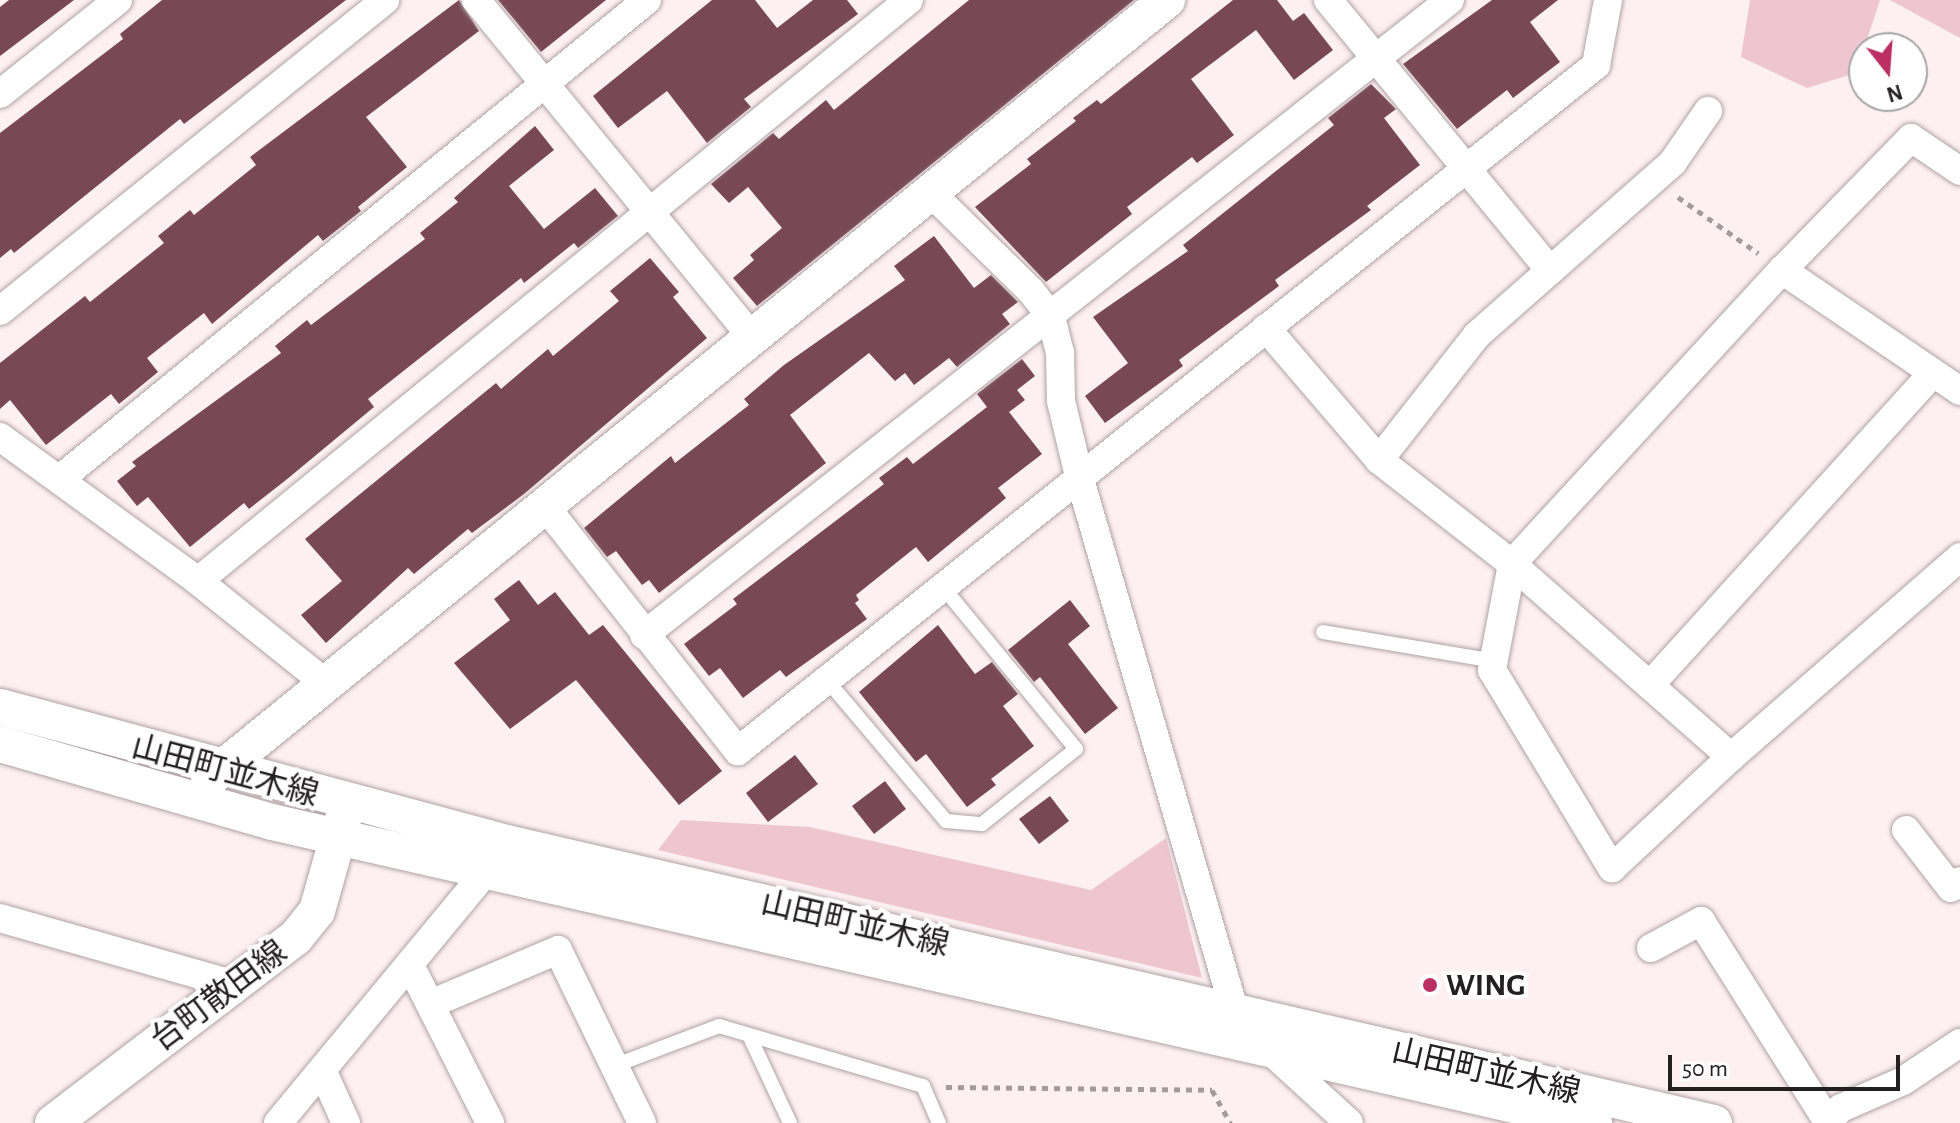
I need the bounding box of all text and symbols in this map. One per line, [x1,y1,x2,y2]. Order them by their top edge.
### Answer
north arrow [1848,32,1928,112]
text: N [1884,80,1905,106]
street label: 山田町並木線 [127,728,323,814]
street label: 山田町並木線 [757,884,953,964]
street label: 台町散田線 [144,933,294,1059]
place label: WING [1446,966,1525,1004]
marker: WING [1421,976,1439,994]
street label: 山田町並木線 [1388,1032,1584,1112]
scale bar [1672,1039,1904,1089]
text: 50 m [1682,1057,1728,1081]

